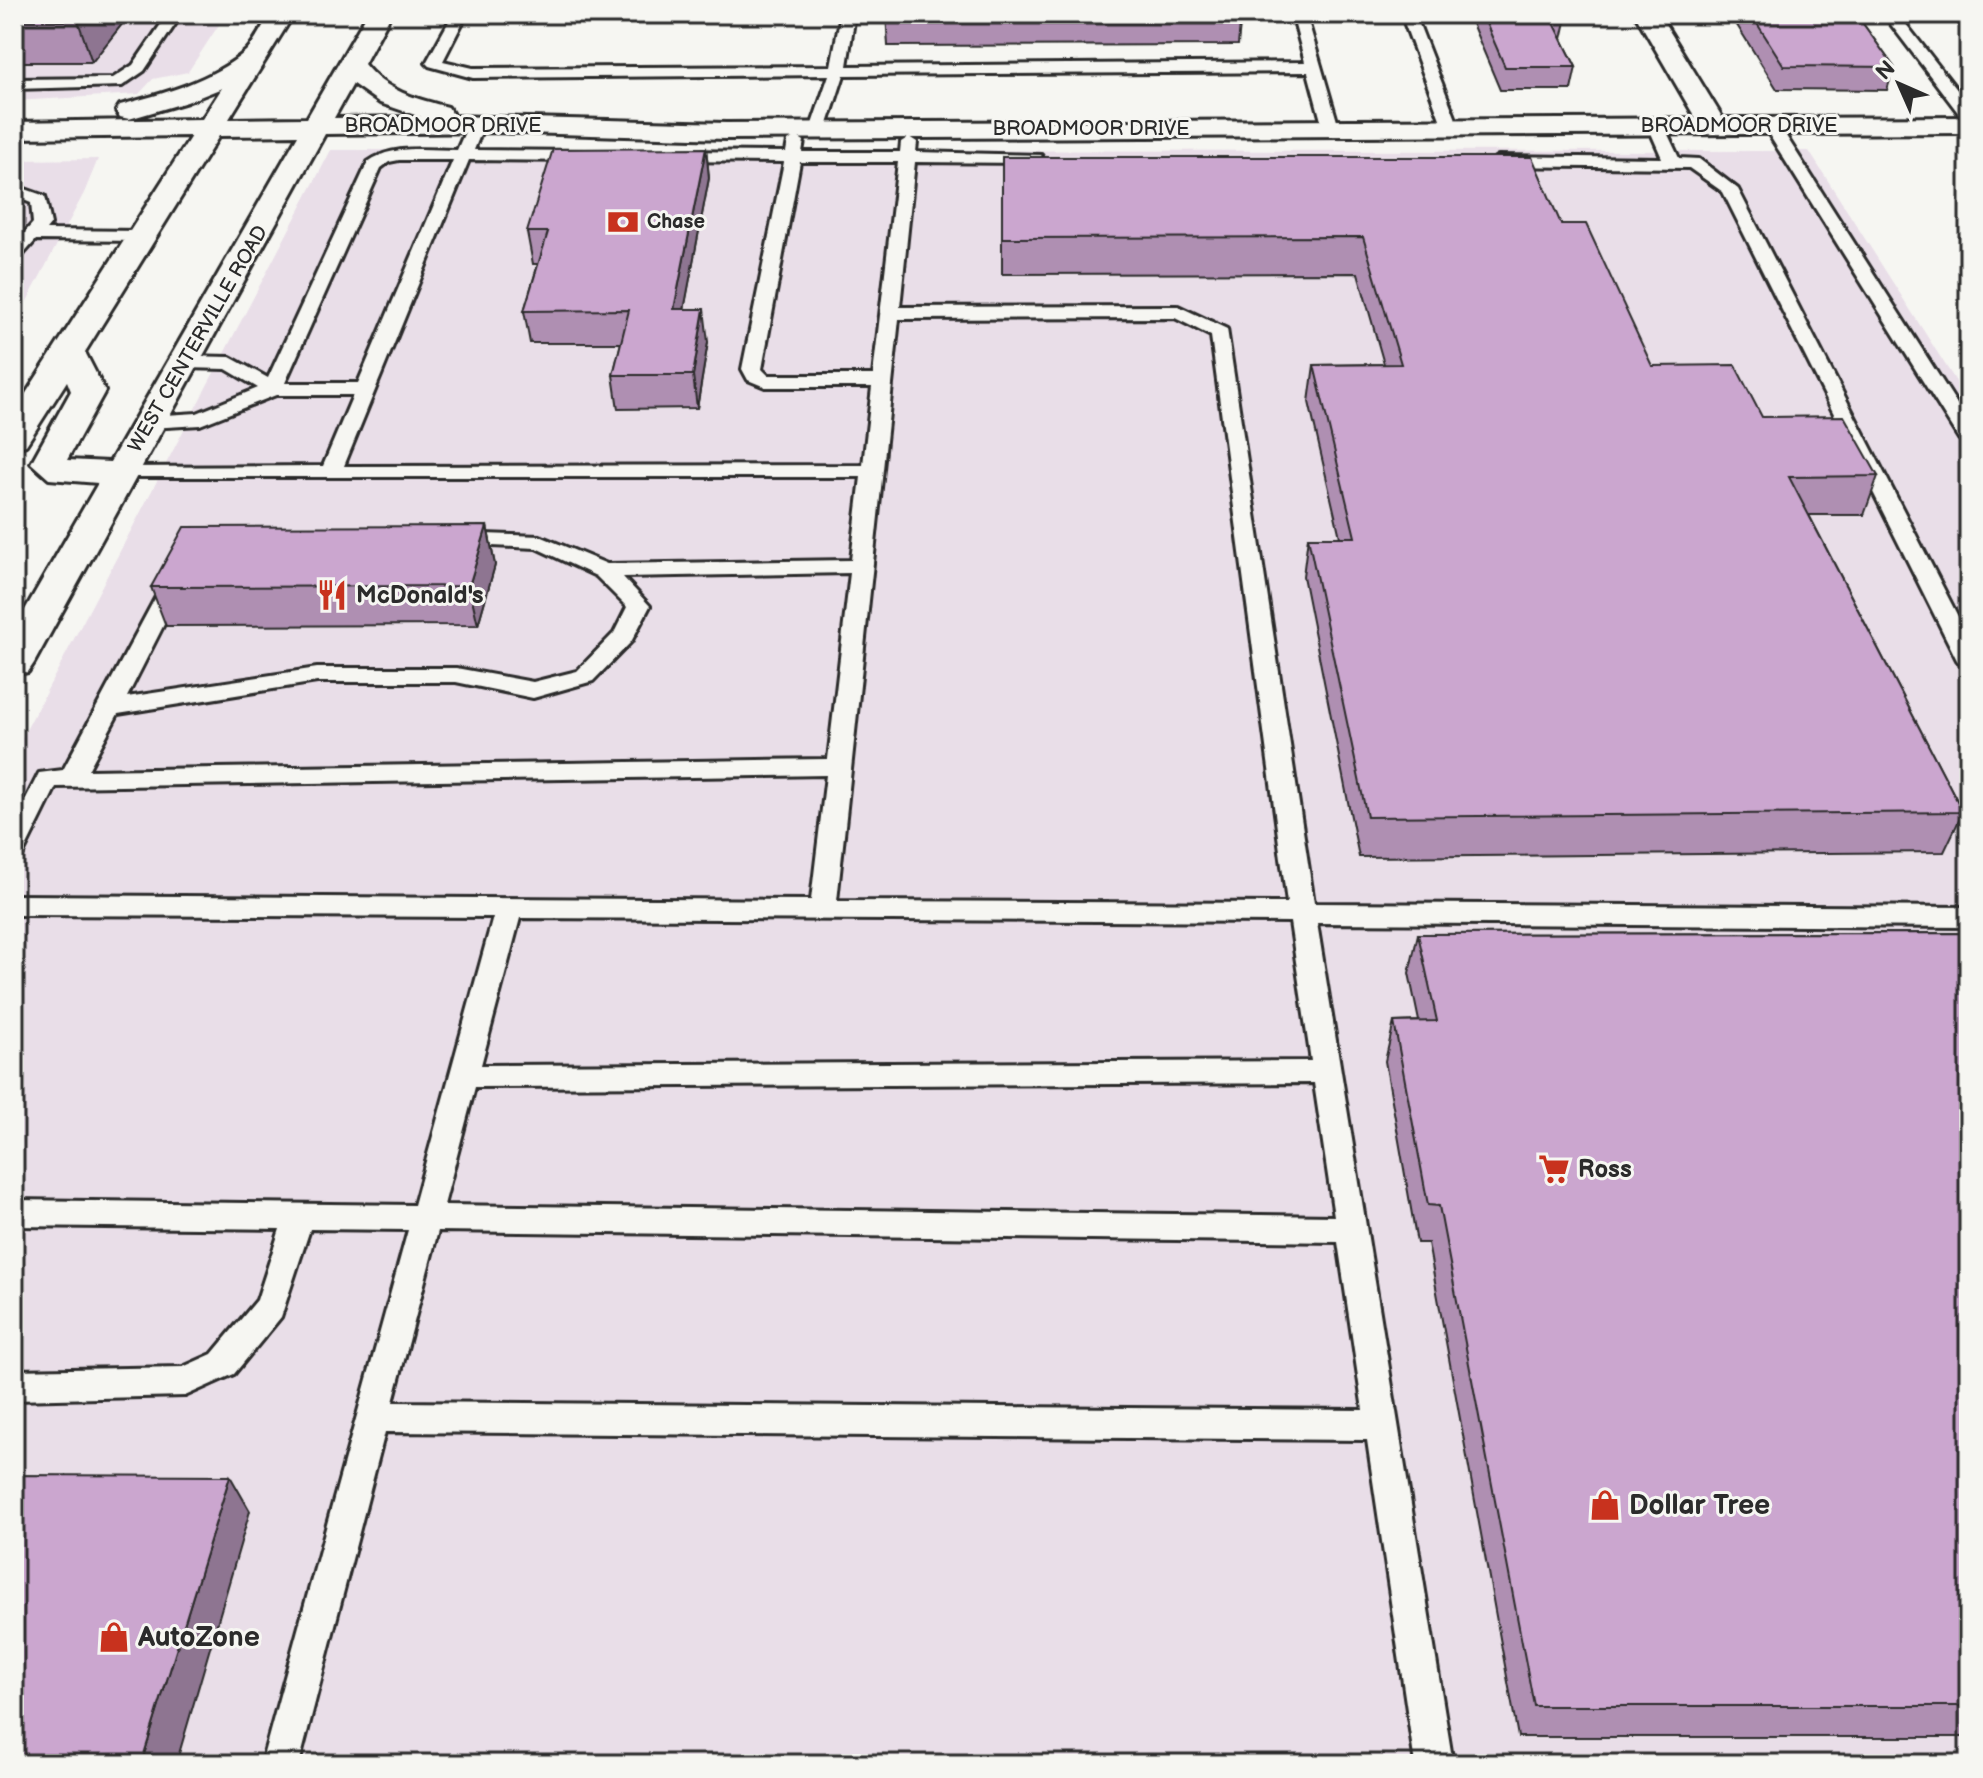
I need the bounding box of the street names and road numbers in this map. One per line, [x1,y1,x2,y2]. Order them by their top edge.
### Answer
street label: BROADMOOR DRIVE [344,114,542,138]
street label: BROADMOOR DRIVE [1640,114,1838,138]
street label: BROADMOOR DRIVE [992,117,1190,141]
street label: WEST CENTERVILLE ROAD [123,221,273,457]

